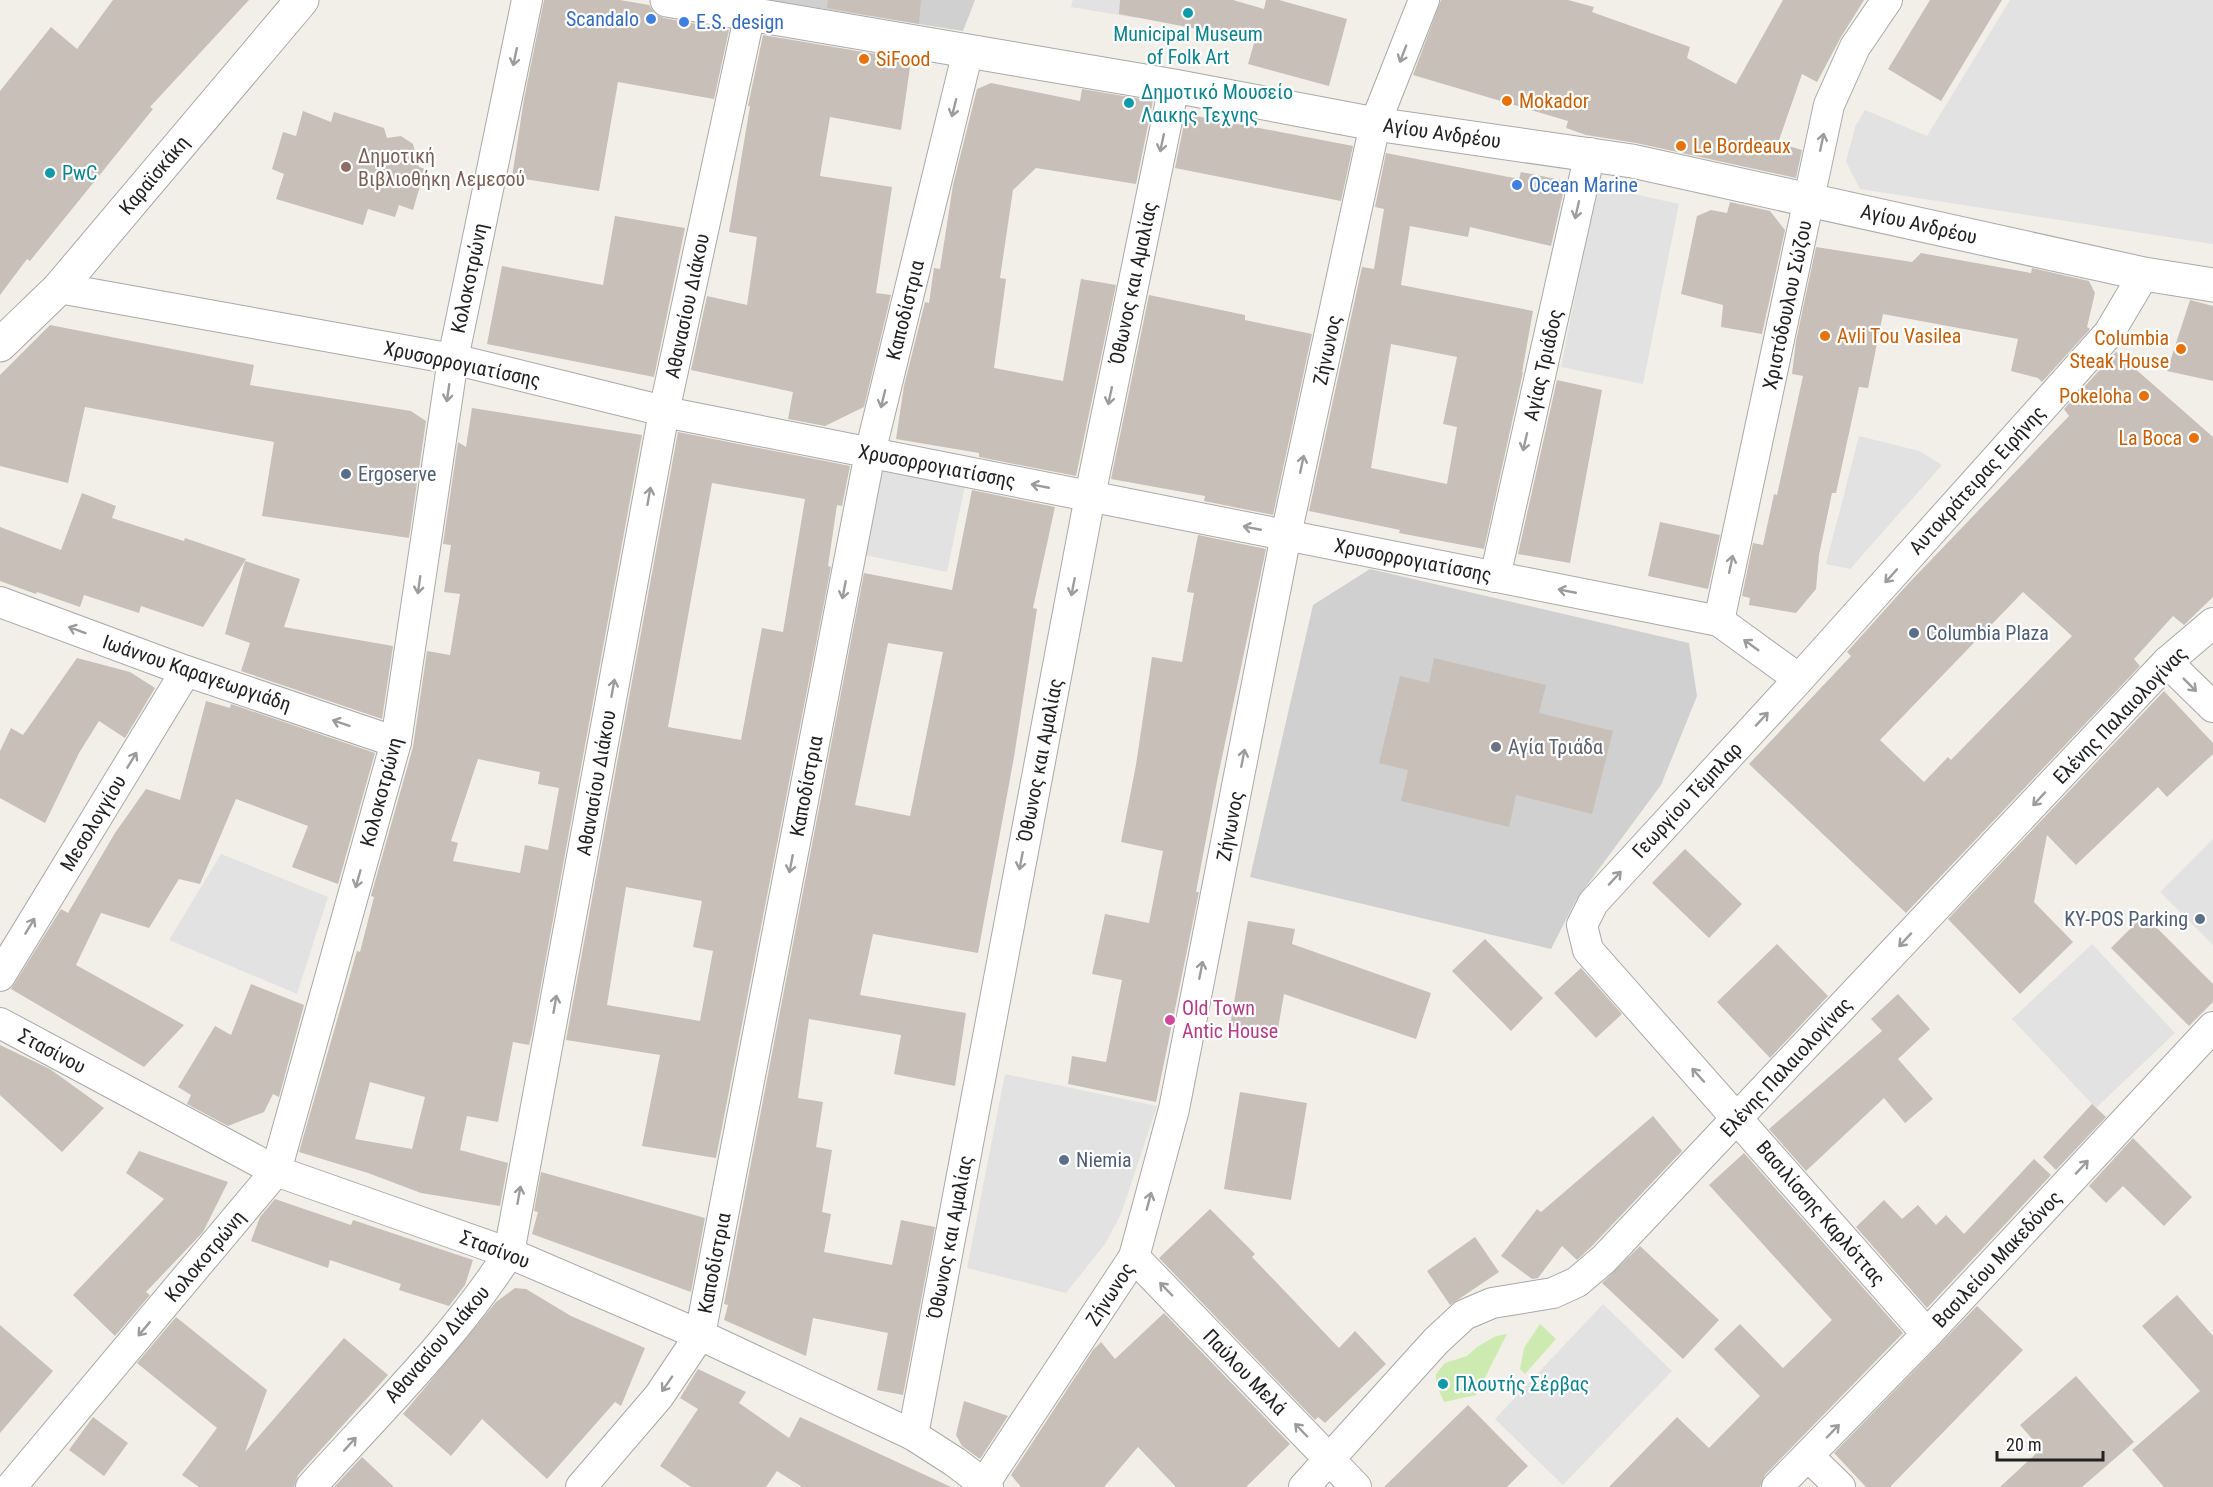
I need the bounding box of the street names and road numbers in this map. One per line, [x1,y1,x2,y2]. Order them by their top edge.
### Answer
street label: Αγίου Ανδρέου [1382,113,1502,153]
street label: Καραϊσκάκη [114,131,194,219]
street label: Όθωνος και Αμαλίας [1104,199,1162,367]
street label: Αγίου Ανδρέου [1858,199,1980,249]
street label: Χριστόδουλου Σώζου [1757,218,1817,392]
street label: Κολοκοτρώνη [446,221,492,335]
street label: Αθανασίου Διάκου [660,231,714,381]
street label: Καποδίστρια [881,258,929,362]
street label: Αγίας Τριάδος [1518,307,1568,423]
street label: Ζήνωνος [1308,313,1346,387]
street label: Χρυσορρογιατίσσης [381,336,543,392]
street label: Αυτοκράτειρας Ειρήνης [1904,401,2050,559]
street label: Χρυσορρογιατίσσης [856,439,1018,493]
street label: Χρυσορρογιατίσσης [1332,533,1494,587]
street label: Ιωάννου Καραγεωργιάδη [100,629,294,717]
street label: Ελένης Παλαιολογίνας [2048,641,2192,789]
street label: Όθωνος και Αμαλίας [1012,676,1068,845]
street label: Αθανασίου Διάκου [571,708,621,858]
street label: Καποδίστρια [784,734,828,838]
street label: Κολοκοτρώνη [355,735,407,849]
street label: Γεωργίου Τέμπλαρ [1627,737,1747,863]
street label: Μεσολογγίου [55,771,131,875]
street label: Ζήνωνος [1211,789,1249,863]
street label: Ελένης Παλαιολογίνας [1715,992,1857,1142]
street label: Στασίνου [14,1023,90,1079]
street label: Βασιλίσσης Καρλόττας [1751,1136,1891,1290]
street label: Όθωνος και Αμαλίας [922,1153,978,1322]
street label: Βασιλείου Μακεδόνος [1927,1186,2067,1332]
street label: Κολοκοτρώνη [160,1205,250,1307]
street label: Καποδίστρια [692,1211,736,1315]
street label: Στασίνου [457,1225,533,1273]
street label: Ζήνωνος [1081,1258,1139,1330]
street label: Αθανασίου Διάκου [380,1280,494,1408]
street label: Παύλου Μελά [1198,1324,1292,1420]

